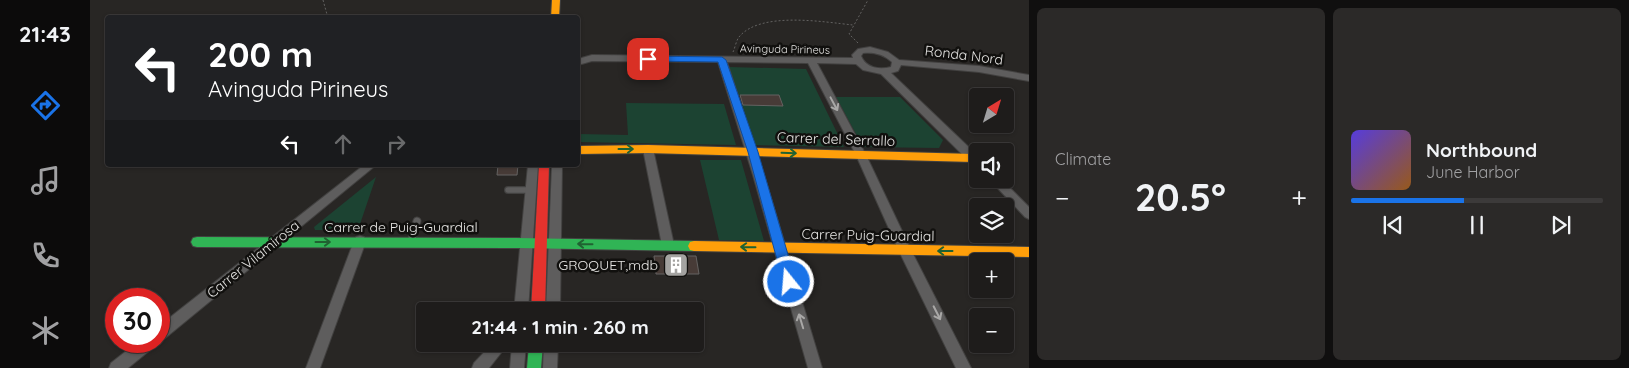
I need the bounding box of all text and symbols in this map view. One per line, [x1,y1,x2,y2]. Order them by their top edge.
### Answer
text: 21:43 [19,20,71,48]
text: 200 m [208,32,313,76]
icon: left [125,35,190,100]
pin [627,38,669,80]
street label: Avinguda Pirineus [740,41,830,57]
street label: Ronda Nord [924,41,1004,69]
icon: arrive [634,45,662,73]
text: Avinguda Pirineus [208,75,388,103]
icon: directions [28,88,63,123]
north arrow [969,88,1014,132]
map controls [969,88,1014,353]
one-way arrow [830,96,839,111]
street label: Carrer del Serrallo [777,128,895,150]
icon: left [276,130,304,158]
icon: ahead [329,130,357,158]
icon: right [382,130,410,158]
text: Northbound [1426,138,1537,162]
button: sound [969,143,1014,188]
one-way arrow [618,144,634,154]
one-way arrow [780,148,796,158]
text: Climate [1055,149,1111,169]
text: June Harbor [1426,162,1520,182]
icon: music [28,163,63,198]
text: 20.5° [1135,173,1226,221]
text: − [1055,180,1070,215]
text: + [1291,180,1307,215]
button: layers [969,198,1014,243]
icon: previous [1379,211,1407,239]
icon: pause [1463,211,1491,239]
icon: next [1547,211,1575,239]
street label: Carrer Vilamirosa [203,216,303,302]
street label: Carrer de Puig-Guardial [324,218,478,236]
street label: Carrer Puig-Guardial [801,225,935,245]
one-way arrow [314,237,331,247]
icon: phone [28,238,63,273]
one-way arrow [578,239,594,249]
one-way arrow [740,242,756,252]
one-way arrow [938,246,954,256]
building icon: GROQUET,mdb [663,252,689,278]
button: + [969,253,1014,298]
position arrow [762,255,814,307]
place label: GROQUET,mdb [559,256,658,274]
speed limit sign: 30 [105,288,170,353]
one-way arrow [932,305,942,320]
button: − [969,308,1014,353]
icon: climate [28,313,63,348]
one-way arrow [796,314,806,330]
text: 21:44 · 1 min · 260 m [471,315,649,339]

